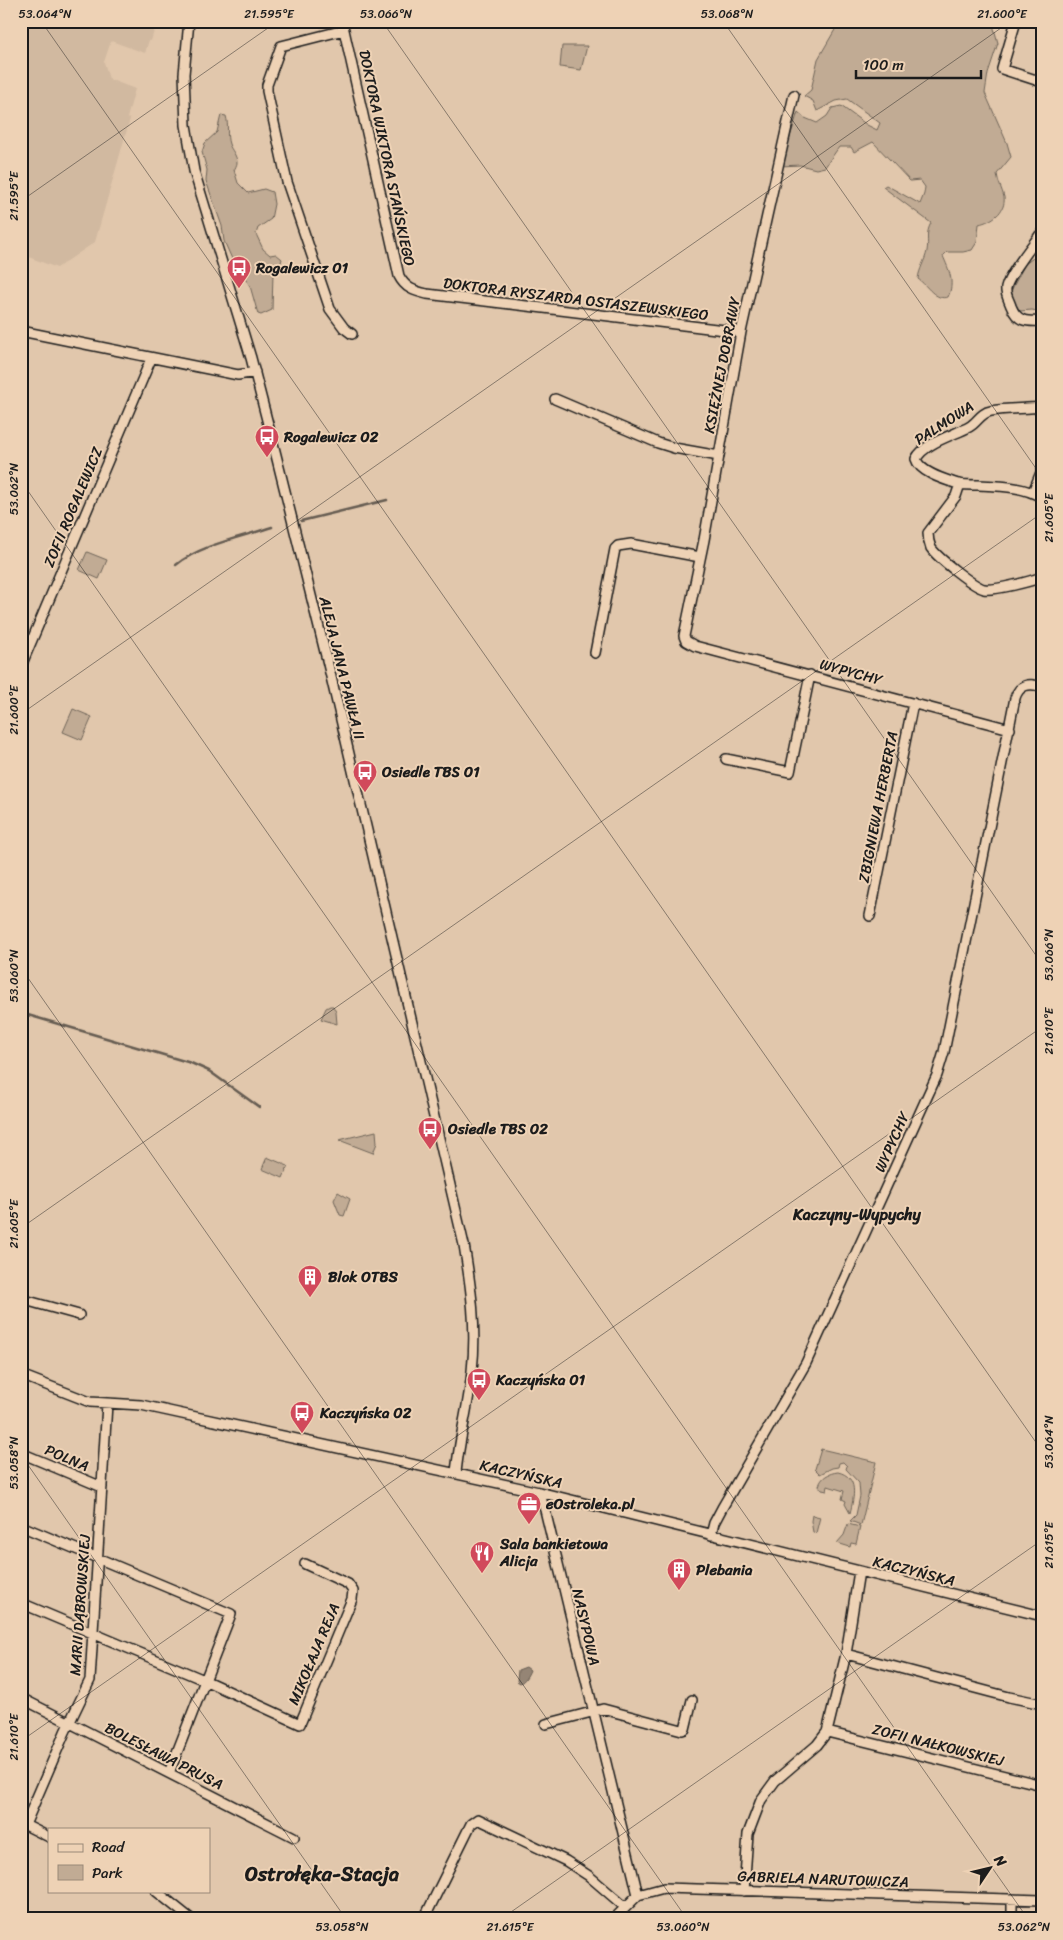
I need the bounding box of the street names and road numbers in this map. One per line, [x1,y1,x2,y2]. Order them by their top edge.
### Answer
street label: DOKTORA WIKTORA STAŃSKIEGO [351,47,423,269]
street label: DOKTORA RYSZARDA OSTASZEWSKIEGO [442,270,710,328]
street label: KSIĘŻNEJ DOBRAWY [696,294,748,436]
street label: PALMOWA [909,394,979,452]
street label: ZOFII ROGALEWICZ [36,442,110,571]
street label: ALEJA JANA PAWŁA II [311,592,373,743]
street label: WYPYCHY [817,651,887,693]
street label: ZBIGNIEWA HERBERTA [851,729,905,885]
street label: WYPYCHY [867,1106,918,1176]
street label: POLNA [41,1437,93,1479]
street label: KACZYŃSKA [477,1452,565,1496]
street label: MARII DĄBROWSKIEJ [62,1532,98,1677]
street label: KACZYŃSKA [870,1548,958,1594]
street label: NASYPOWA [565,1586,607,1668]
street label: MIKOŁAJA REJA [281,1599,347,1709]
street label: BOLESŁAWA PRUSA [100,1715,228,1797]
street label: ZOFII NAŁKOWSKIEJ [869,1716,1008,1774]
street label: GABRIELA NARUTOWICZA [737,1863,909,1895]

